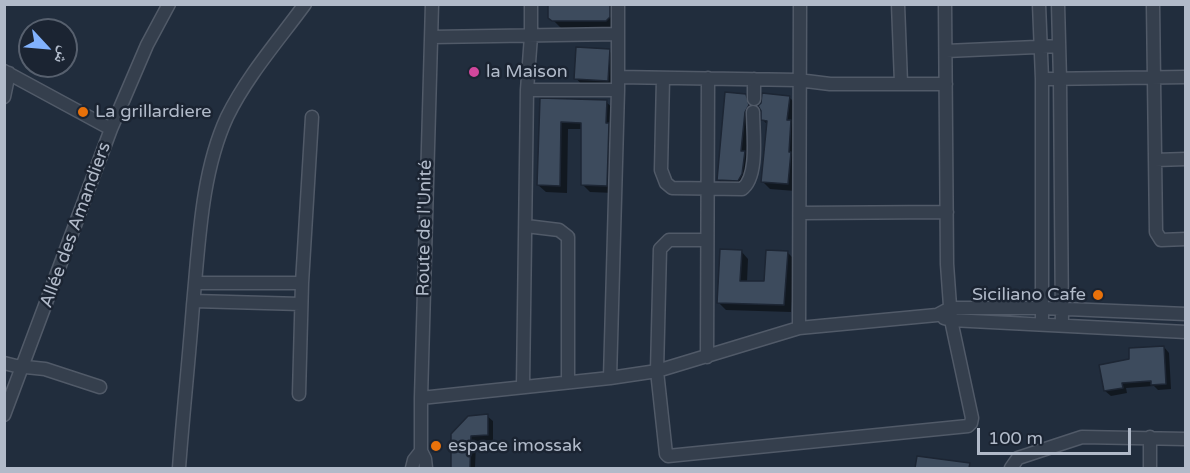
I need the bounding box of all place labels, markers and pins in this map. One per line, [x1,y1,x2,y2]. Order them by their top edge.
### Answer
place label: la Maison [486,61,568,83]
marker: la Maison [467,65,481,79]
place label: La grillardiere [95,101,211,123]
marker: La grillardiere [76,105,90,119]
place label: Siciliano Cafe [972,284,1086,306]
marker: Siciliano Cafe [1091,288,1105,302]
place label: espace imossak [448,435,582,457]
marker: espace imossak [429,439,443,453]

